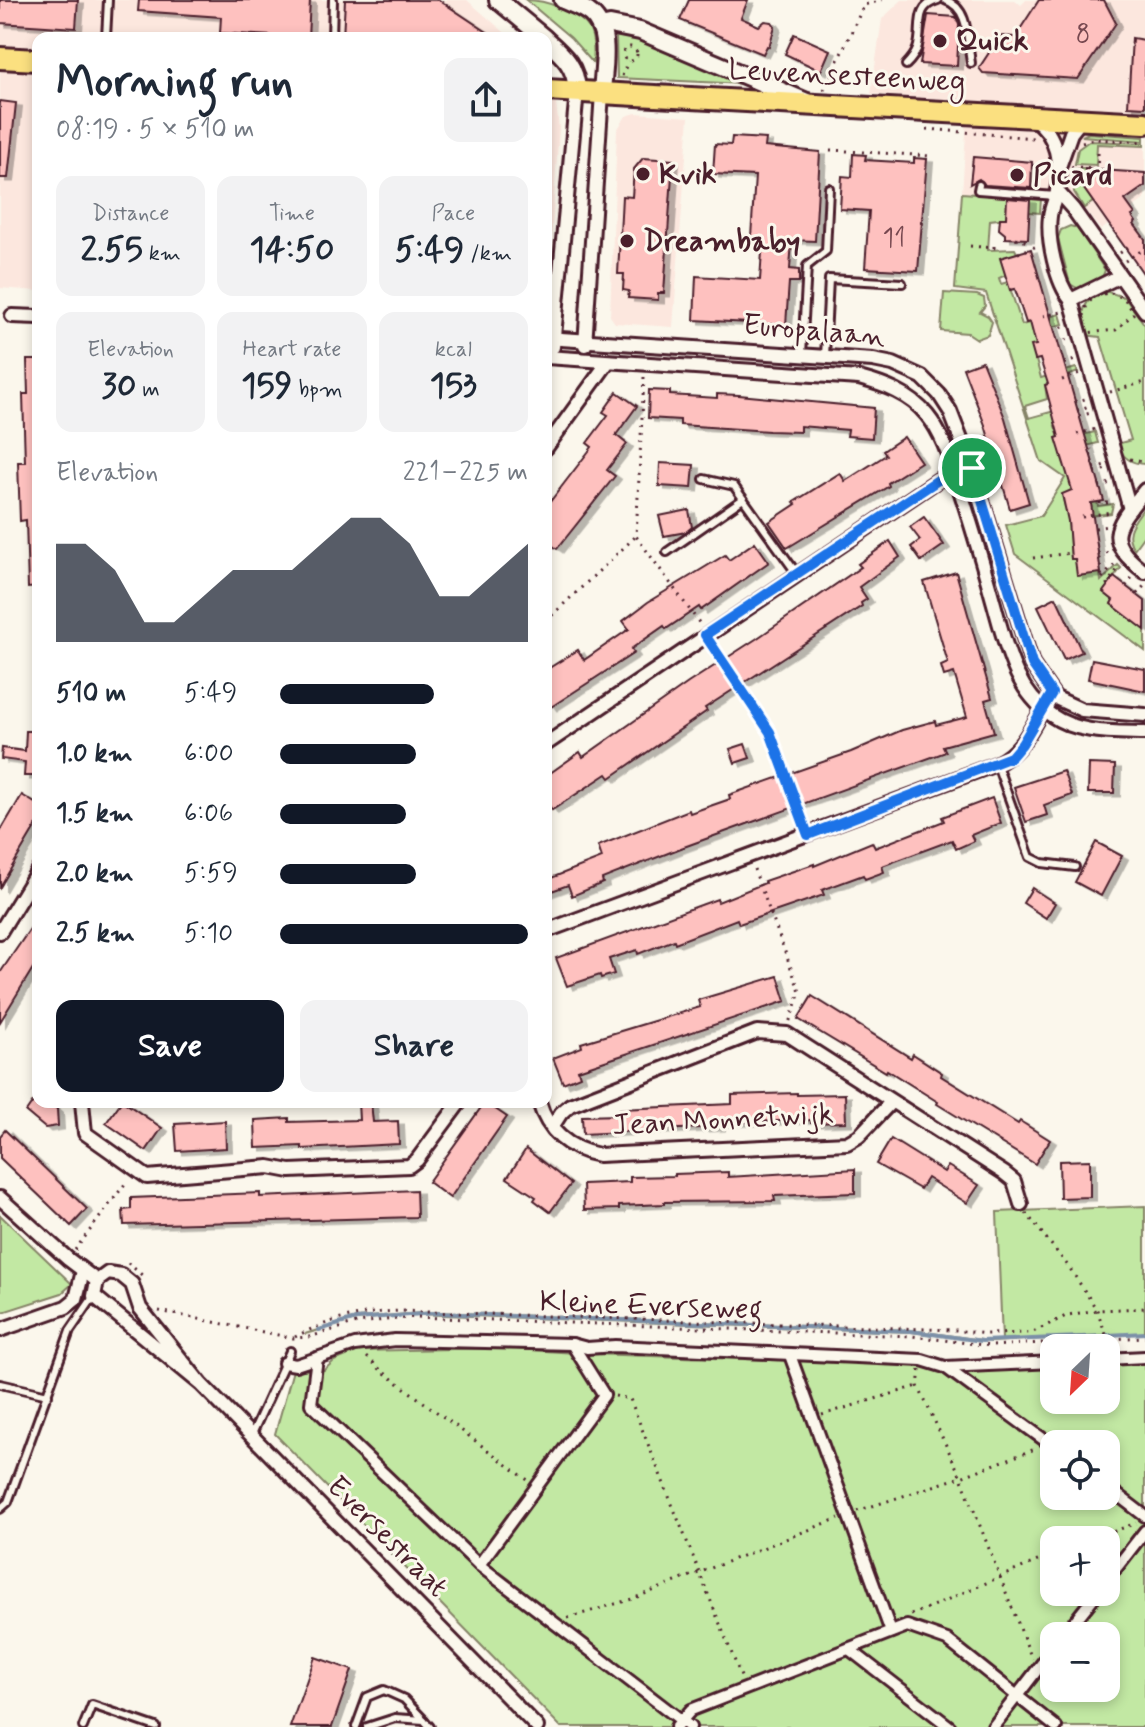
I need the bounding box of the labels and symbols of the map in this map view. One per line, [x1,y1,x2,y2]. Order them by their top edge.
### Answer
house number: 8 [1076,18,1090,52]
place label: Quick [956,22,1028,61]
marker: Quick [931,32,949,50]
street label: Leuvensesteenweg [727,50,966,104]
place label: Kvik [659,155,717,194]
place label: Picard [1033,156,1112,195]
marker: Kvik [634,165,652,183]
marker: Picard [1008,166,1026,184]
place label: Dreambaby [643,222,800,261]
house number: 11 [883,222,905,256]
marker: Dreambaby [618,232,636,250]
street label: Europalaan [741,305,887,357]
pin [938,434,1006,502]
street label: Jean Monnetwijk [611,1095,835,1145]
street label: Kleine Everseweg [539,1283,763,1332]
north arrow [1040,1334,1120,1414]
street label: Eversestraat [318,1468,456,1606]

